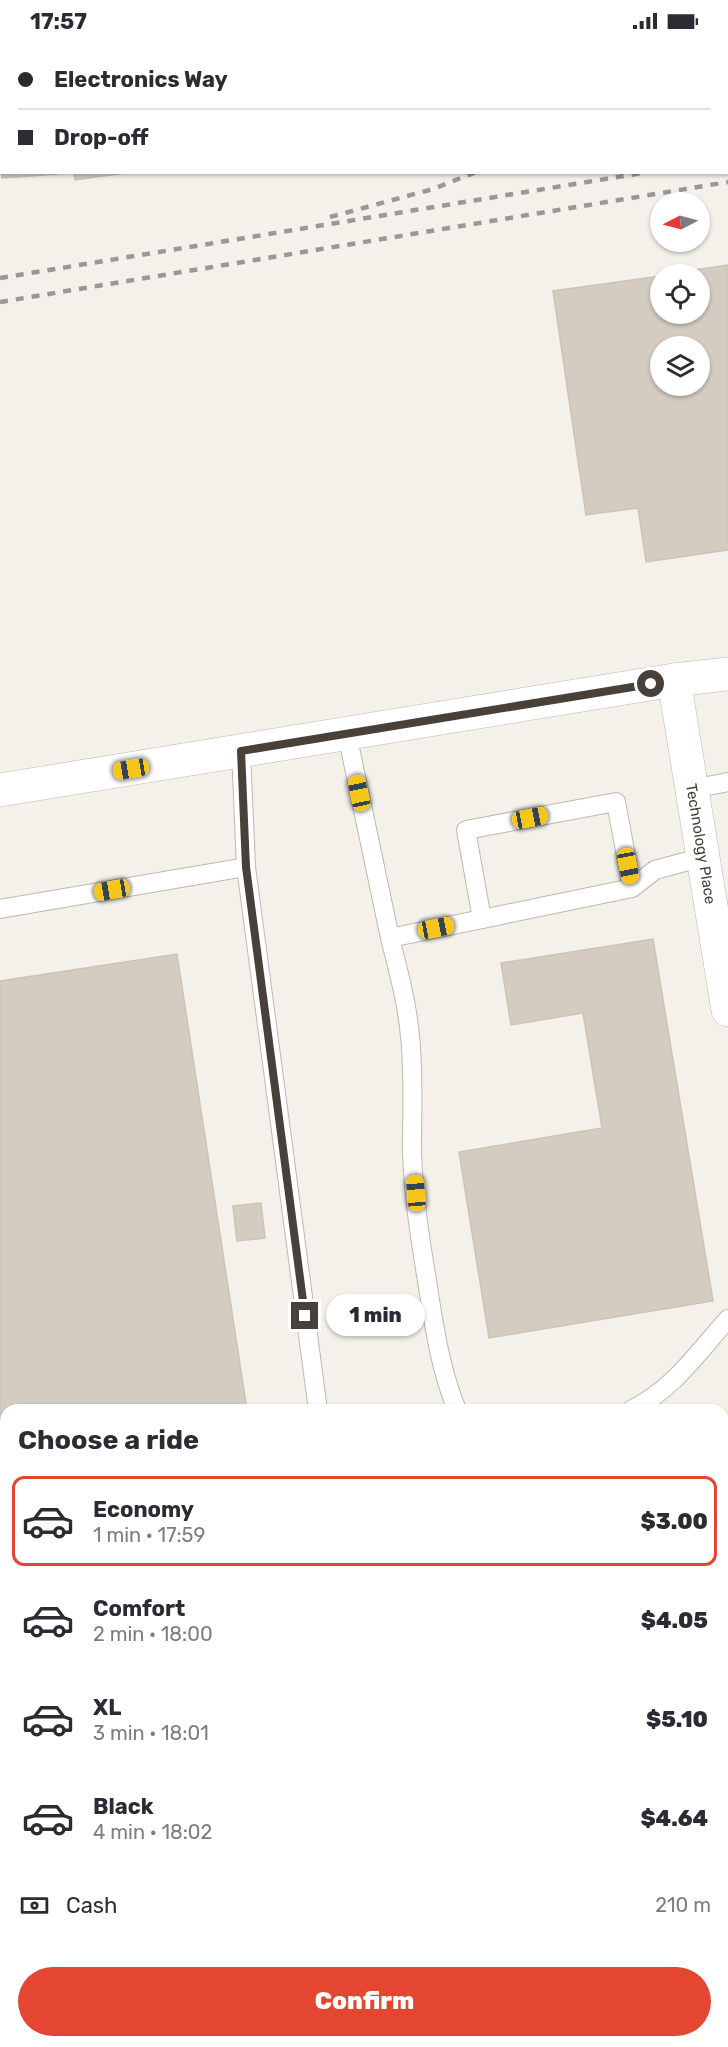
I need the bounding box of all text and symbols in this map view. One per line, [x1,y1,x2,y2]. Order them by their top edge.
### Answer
text: 17:57 [30,8,87,35]
text: Electronics Way [54,66,228,93]
text: Drop-off [54,124,149,151]
north arrow [650,192,710,252]
map controls [650,192,710,396]
button: locate [650,264,710,324]
button: layers [650,336,710,396]
route start [637,670,664,697]
car [112,757,150,781]
car [346,774,372,812]
street label: Technology Place [682,782,720,905]
car [511,806,549,830]
car [616,847,640,885]
car [93,878,131,902]
car [417,916,455,940]
car [405,1174,427,1212]
callout: 1 min [326,1295,425,1337]
route end [291,1302,318,1329]
text: 1 min [349,1303,402,1327]
text: Choose a ride [18,1424,199,1456]
icon: car [21,1494,75,1548]
text: Economy [93,1496,194,1523]
text: $3.00 [641,1508,708,1535]
text: 1 min · 17:59 [93,1523,205,1547]
icon: car [21,1593,75,1647]
text: Comfort [93,1595,185,1622]
text: $4.05 [641,1607,708,1634]
text: 2 min · 18:00 [93,1622,213,1646]
icon: car [21,1692,75,1746]
text: XL [93,1694,121,1721]
text: $5.10 [646,1706,708,1733]
text: 3 min · 18:01 [93,1721,209,1745]
icon: car [21,1791,75,1845]
text: Black [93,1793,154,1820]
text: $4.64 [640,1805,708,1832]
text: 4 min · 18:02 [93,1820,212,1844]
icon: cash [18,1889,51,1922]
text: Cash [66,1892,117,1919]
text: 210 m [655,1893,711,1917]
button: Confirm [18,1967,711,2036]

